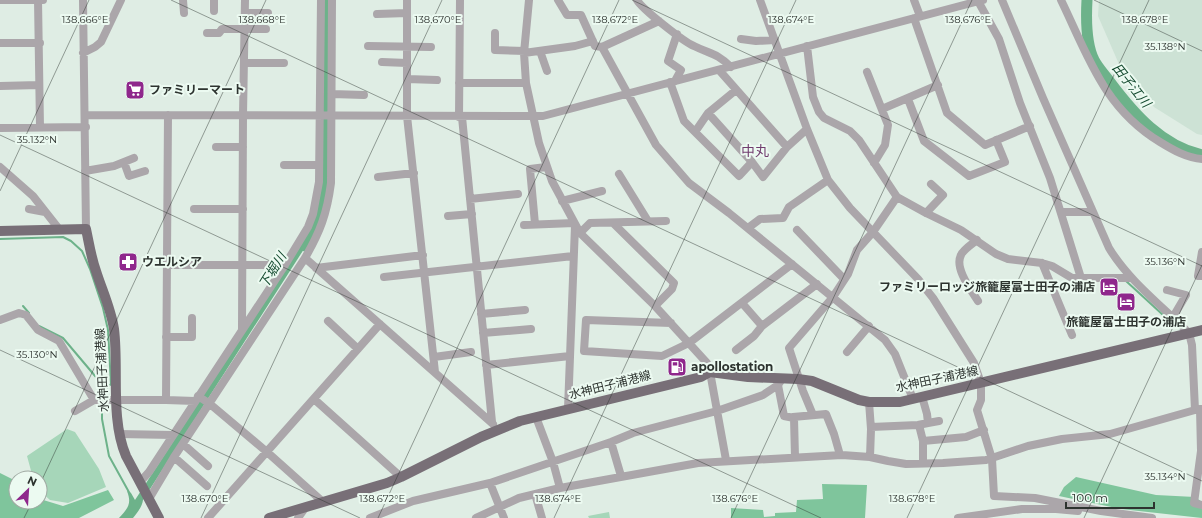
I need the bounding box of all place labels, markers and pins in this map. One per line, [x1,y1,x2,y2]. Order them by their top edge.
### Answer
supermarket icon: ファミリーマート [124,79,146,101]
place label: ファミリーマート [149,82,245,97]
pharmacy icon: ウエルシア [117,251,139,273]
place label: ウエルシア [142,254,202,269]
hotel icon: ファミリーロッジ旅籠屋富士田子の浦店 [1098,276,1120,298]
place label: ファミリーロッジ旅籠屋富士田子の浦店 [879,279,1095,294]
hotel icon: 旅籠屋富士田子の浦店 [1115,291,1137,313]
place label: 旅籠屋富士田子の浦店 [1066,314,1186,329]
fuel station icon: apollostation [666,356,688,378]
place label: apollostation [691,359,773,374]

